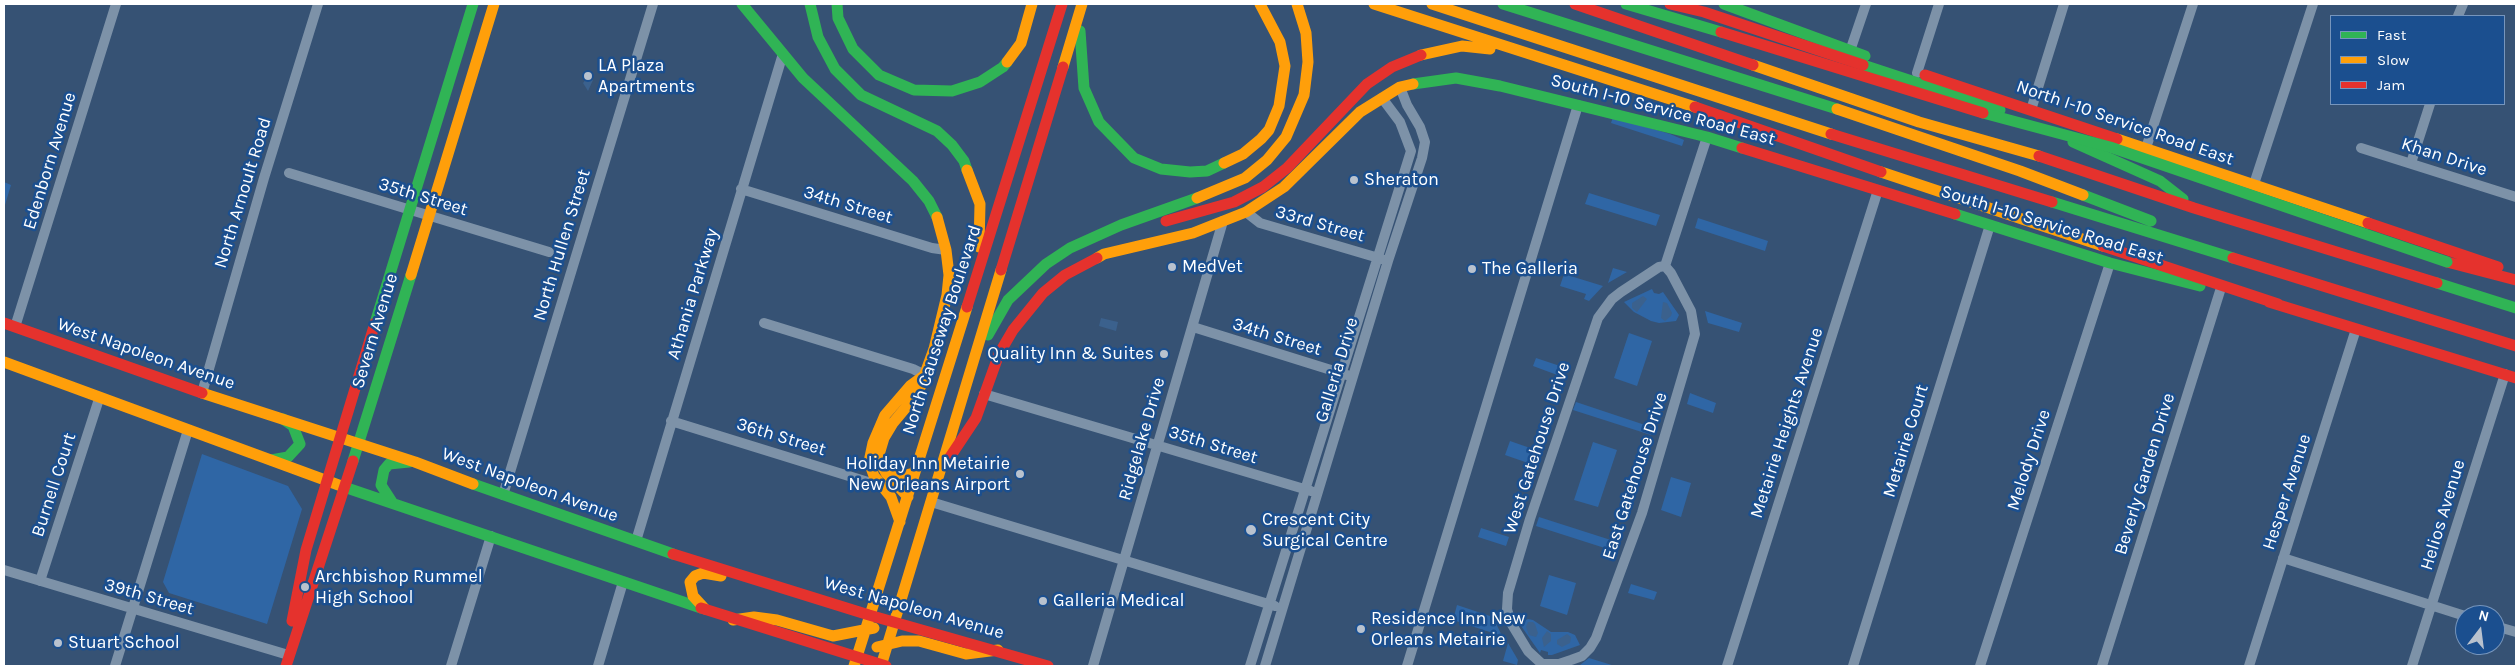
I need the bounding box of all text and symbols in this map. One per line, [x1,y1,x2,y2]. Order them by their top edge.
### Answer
legend [2330,15,2505,105]
text: Fast [2377,26,2406,44]
text: Slow [2377,51,2409,69]
place label: LA Plaza Apartments [598,55,695,98]
marker: LA Plaza Apartments [582,70,594,82]
street label: South I-10 Service Road East [1548,70,1778,150]
street label: North I-10 Service Road East [2013,76,2237,170]
text: Jam [2377,76,2405,94]
street label: Edenborn Avenue [19,90,81,232]
street label: North Arnoult Road [210,115,276,271]
street label: Khan Drive [2398,133,2490,181]
street label: North Hullen Street [529,167,595,323]
place label: Sheraton [1364,169,1439,191]
street label: 35th Street [376,173,470,221]
marker: Sheraton [1348,174,1360,186]
street label: 34th Street [801,181,895,229]
street label: South I-10 Service Road East [1938,181,2166,269]
street label: 33rd Street [1273,201,1367,247]
street label: North Causeway Boulevard [898,223,986,437]
street label: Athania Parkway [663,226,723,362]
place label: MedVet [1182,256,1243,278]
place label: The Galleria [1482,258,1578,280]
marker: MedVet [1166,261,1178,273]
marker: The Galleria [1466,263,1478,275]
street label: Severn Avenue [347,271,403,391]
street label: West Napoleon Avenue [54,313,238,395]
street label: 34th Street [1230,313,1324,361]
street label: Galleria Drive [1311,315,1363,425]
street label: Metairie Heights Avenue [1746,325,1828,521]
place label: Quality Inn & Suites [987,343,1154,365]
marker: Quality Inn & Suites [1158,348,1170,360]
street label: West Gatehouse Drive [1499,359,1575,537]
street label: Ridgelake Drive [1114,375,1170,503]
street label: Metairie Court [1879,382,1933,500]
street label: East Gatehouse Drive [1598,390,1672,562]
street label: Beverly Garden Drive [2110,391,2180,557]
street label: Melody Drive [2003,407,2055,513]
street label: 36th Street [734,413,828,461]
street label: 35th Street [1166,421,1260,469]
street label: Burnell Court [27,430,81,540]
street label: Hesper Avenue [2258,431,2316,553]
street label: West Napoleon Avenue [439,443,621,527]
place label: Holiday Inn Metairie New Orleans Airport [846,453,1010,496]
street label: Helios Avenue [2416,457,2470,573]
marker: Holiday Inn Metairie New Orleans Airport [1014,468,1026,480]
place label: Crescent City Surgical Centre [1262,509,1388,552]
marker: Crescent City Surgical Centre [1244,523,1258,537]
place label: Archbishop Rummel High School [315,566,483,608]
street label: West Napoleon Avenue [821,572,1007,644]
street label: 39th Street [102,574,196,620]
marker: Archbishop Rummel High School [299,581,311,593]
place label: Galleria Medical [1053,590,1185,612]
marker: Galleria Medical [1037,595,1049,607]
north arrow [2455,605,2505,655]
text: N [2477,606,2491,626]
place label: Residence Inn New Orleans Metairie [1371,608,1525,650]
marker: Residence Inn New Orleans Metairie [1355,623,1367,635]
place label: Stuart School [68,632,180,654]
marker: Stuart School [52,637,64,649]

